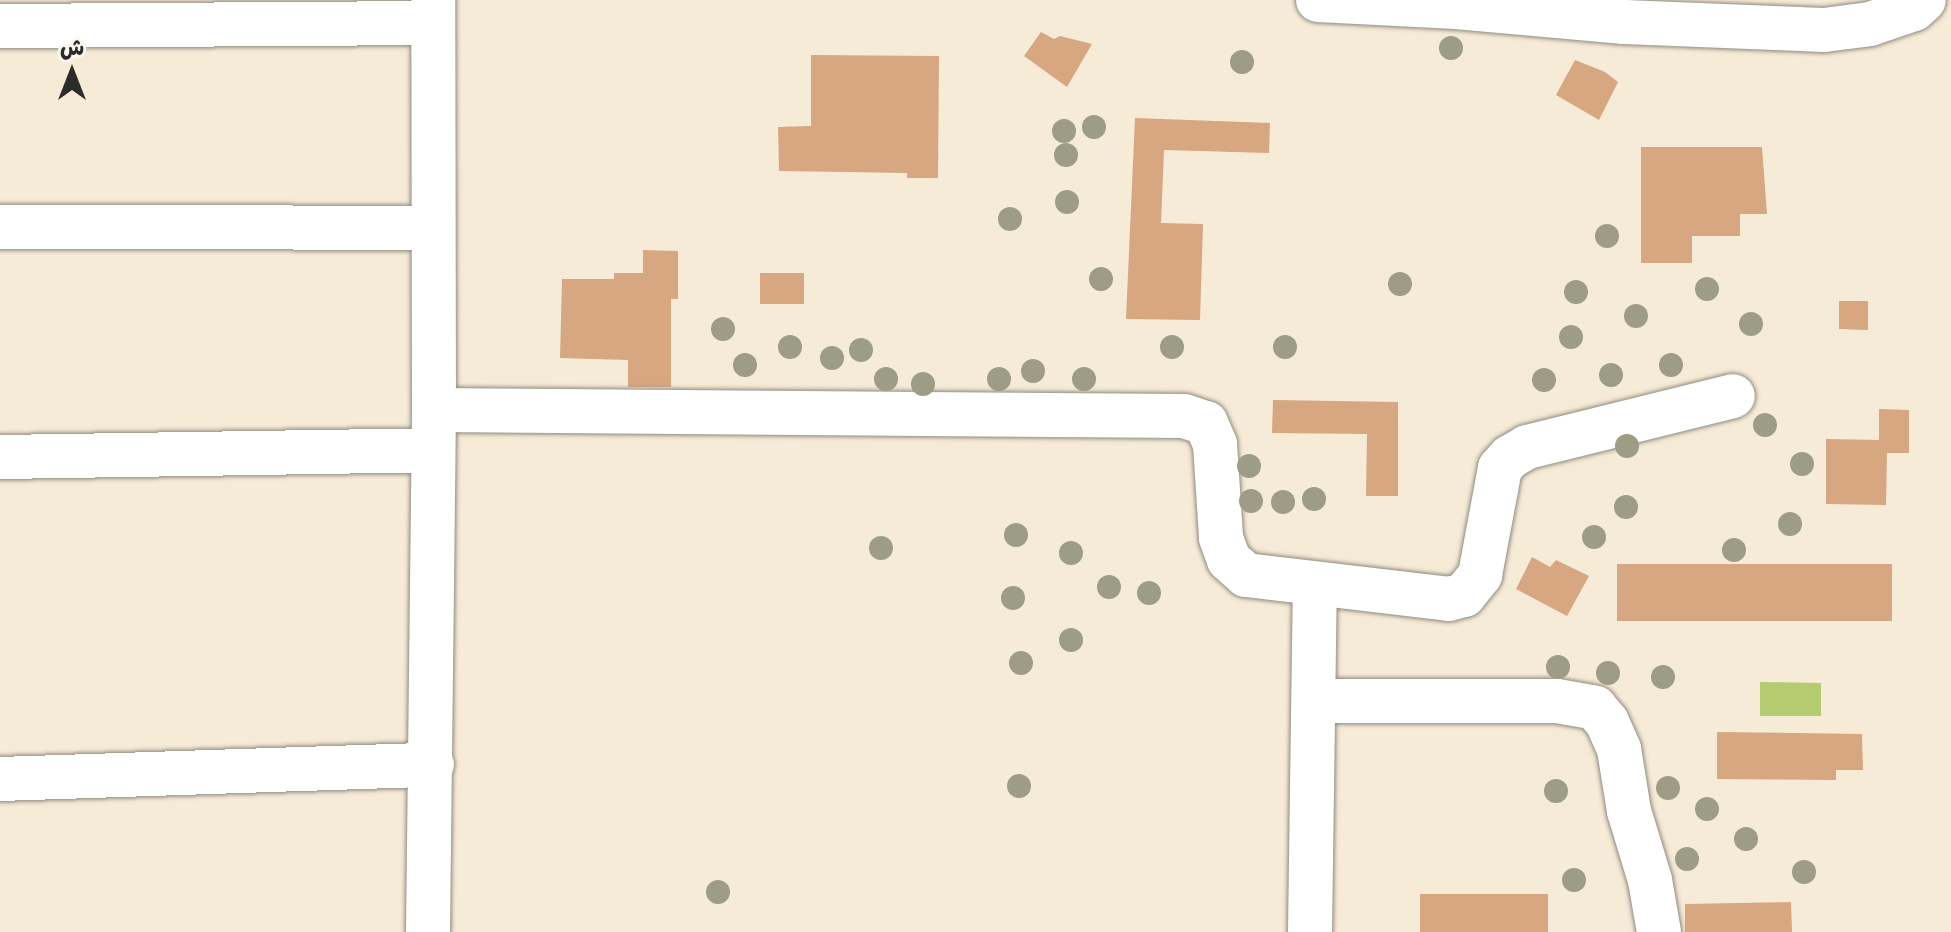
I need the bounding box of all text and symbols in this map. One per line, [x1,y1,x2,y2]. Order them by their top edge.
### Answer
north arrow [32,32,112,112]
text: ش [60,34,84,62]

